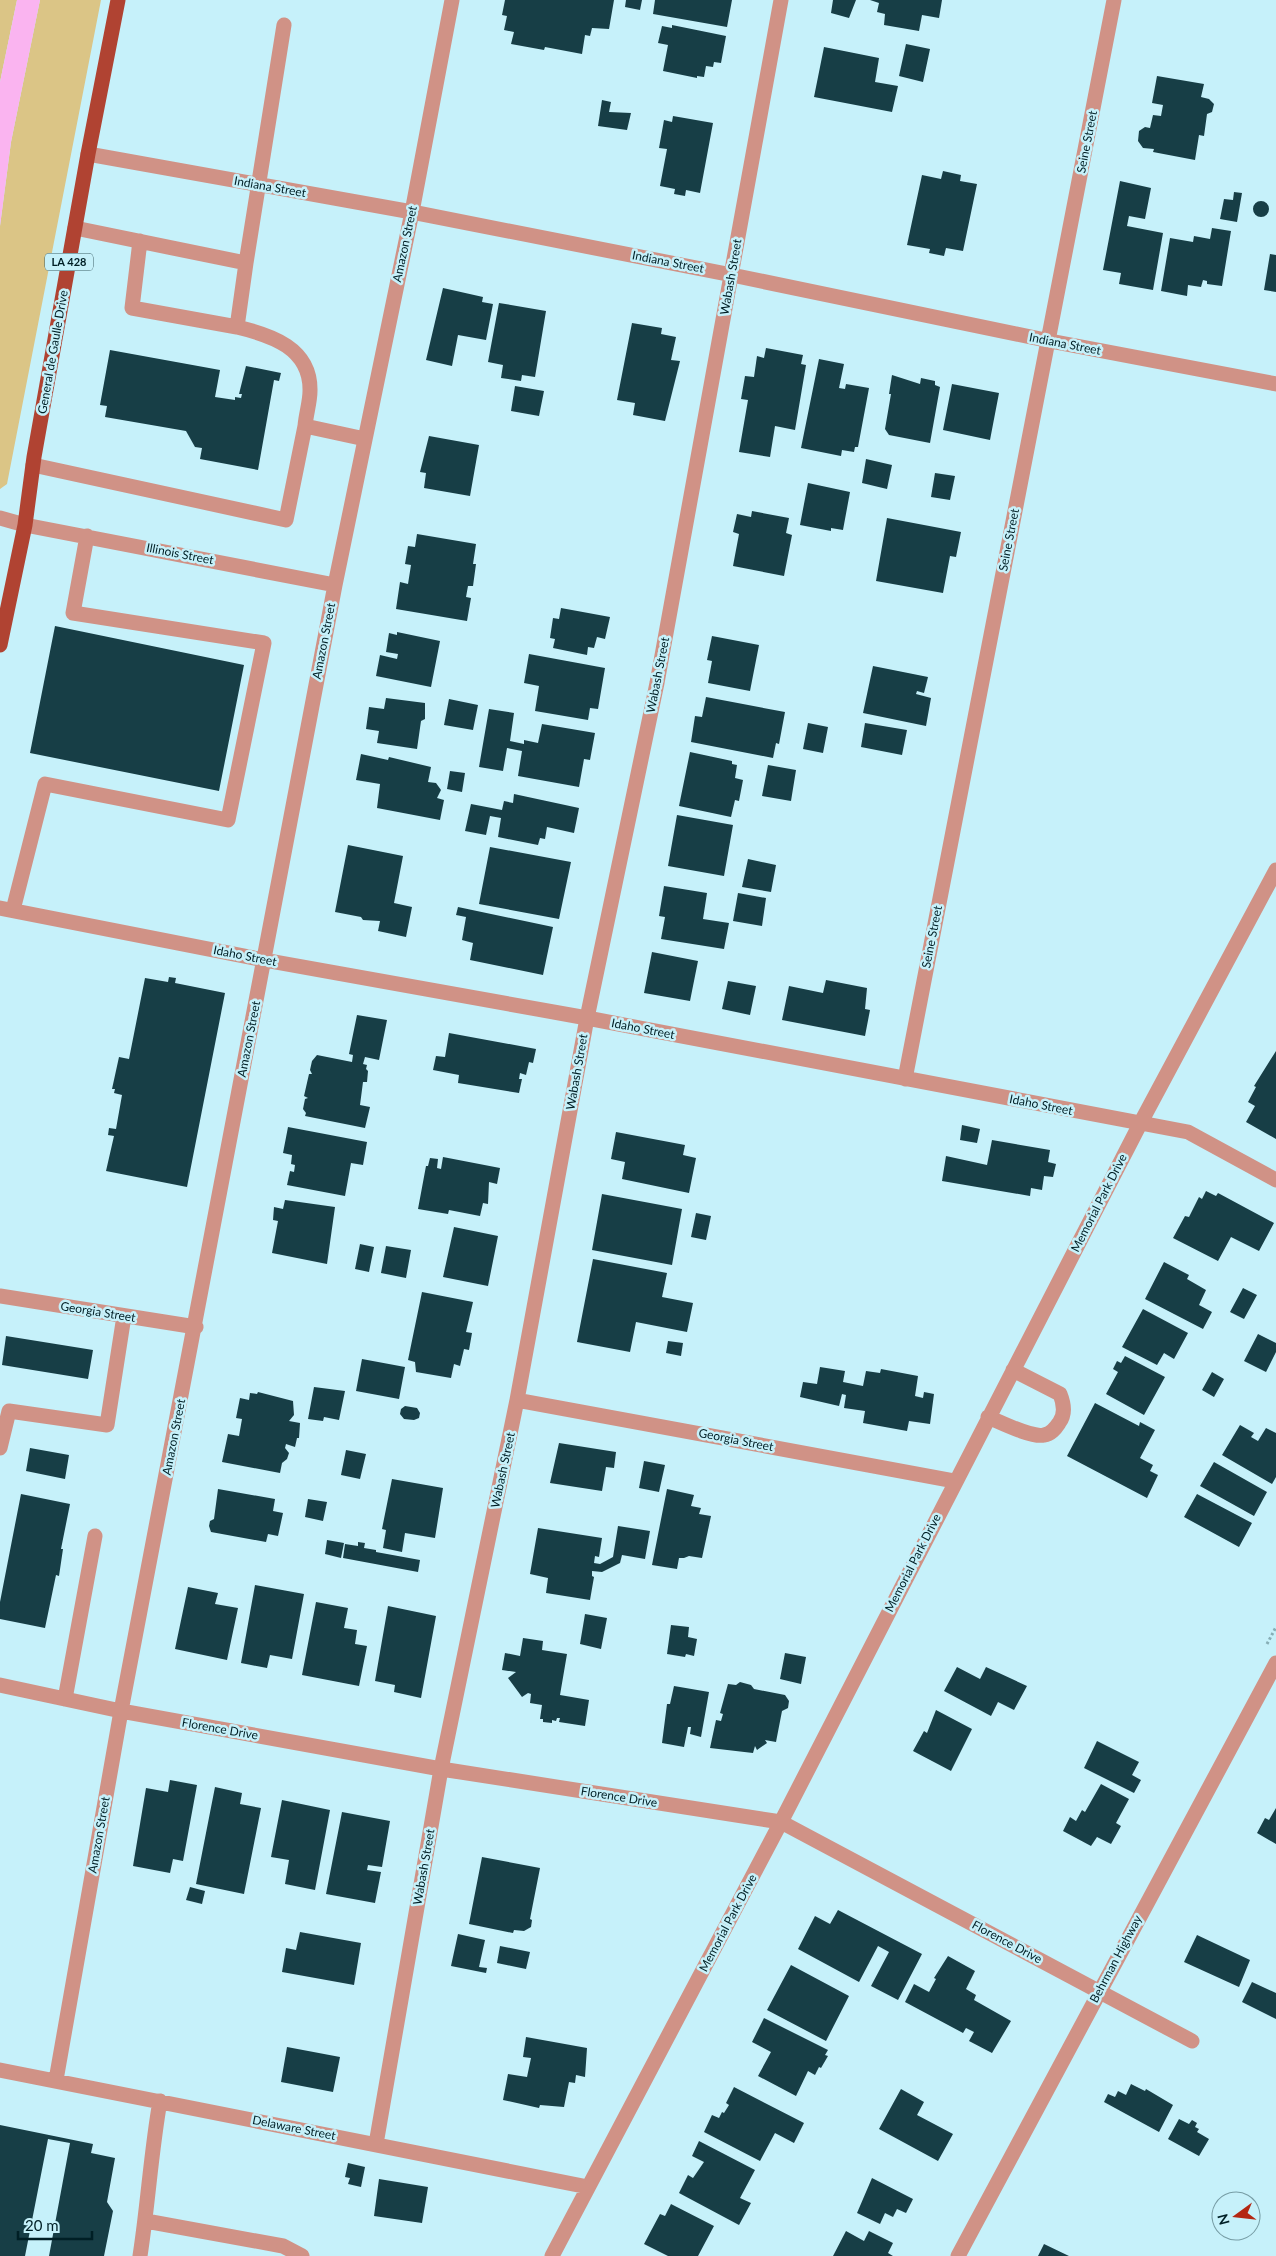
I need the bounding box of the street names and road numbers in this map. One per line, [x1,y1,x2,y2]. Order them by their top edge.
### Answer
street label: Seine Street [1073,109,1100,174]
street label: Indiana Street [233,173,308,200]
street label: Amazon Street [389,204,420,283]
street label: Wabash Street [716,237,745,316]
street label: Indiana Street [631,247,706,276]
road number: LA 428 [45,253,93,270]
street label: General de Gaulle Drive [34,289,71,415]
street label: Indiana Street [1028,329,1103,358]
street label: Seine Street [995,507,1022,572]
street label: Illinois Street [145,540,216,567]
street label: Amazon Street [309,601,338,680]
street label: Wabash Street [643,635,672,714]
street label: Seine Street [918,904,945,969]
street label: Idaho Street [212,942,279,969]
street label: Amazon Street [234,999,263,1078]
street label: Idaho Street [610,1015,677,1042]
street label: Wabash Street [562,1032,591,1111]
street label: Idaho Street [1008,1091,1075,1118]
street label: Memorial Park Drive [1067,1151,1130,1254]
street label: Georgia Street [59,1298,137,1325]
street label: Amazon Street [159,1397,188,1476]
street label: Georgia Street [697,1425,775,1454]
street label: Wabash Street [487,1430,518,1509]
street label: Memorial Park Drive [881,1511,944,1614]
street label: Florence Drive [181,1714,259,1743]
street label: Florence Drive [580,1783,658,1810]
street label: Amazon Street [84,1795,113,1874]
street label: Wabash Street [409,1827,438,1906]
street label: Memorial Park Drive [696,1871,760,1974]
street label: Behrman Highway [1086,1912,1145,2005]
street label: Florence Drive [970,1917,1045,1966]
street label: Delaware Street [251,2112,338,2143]

